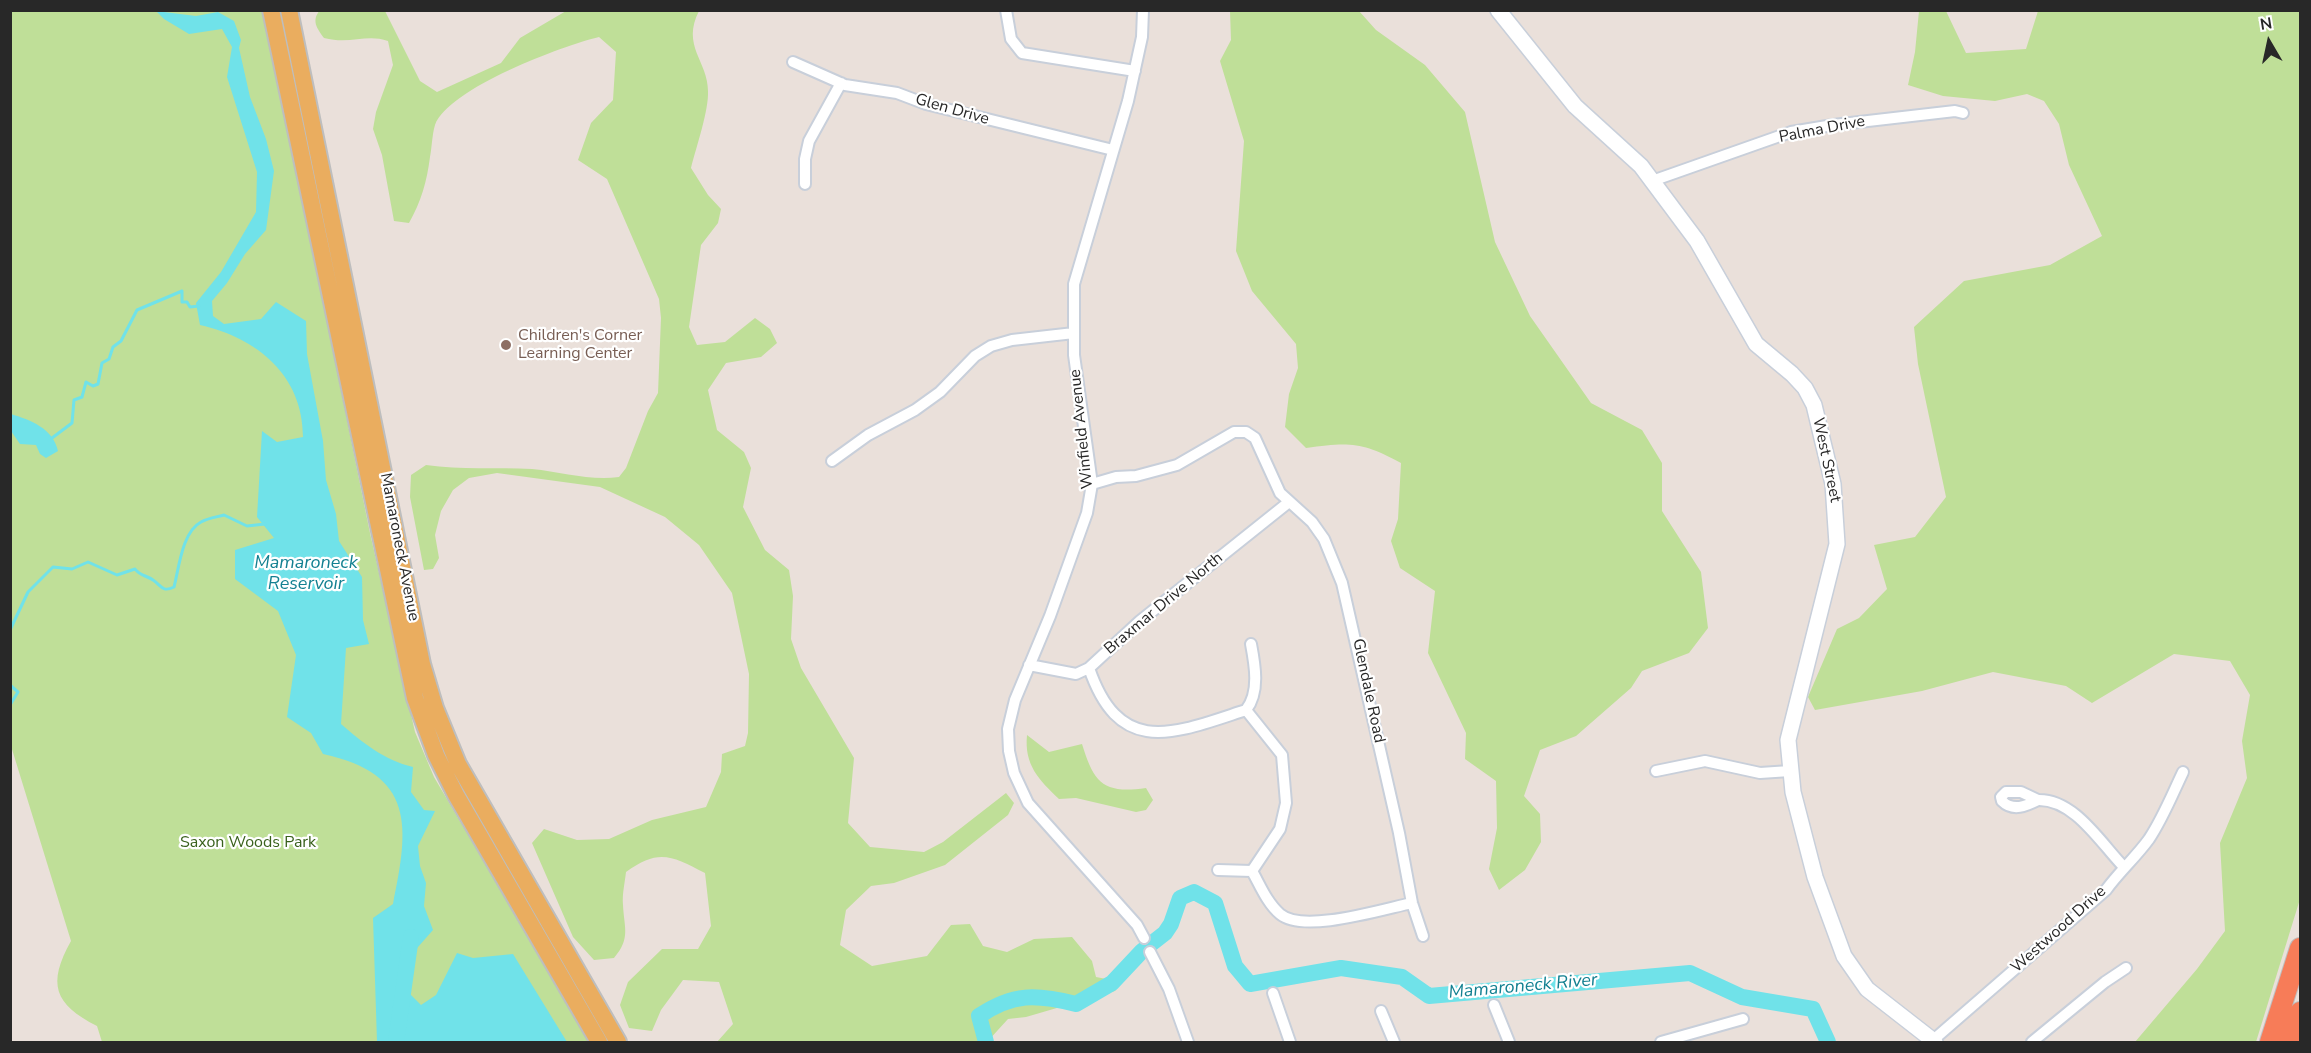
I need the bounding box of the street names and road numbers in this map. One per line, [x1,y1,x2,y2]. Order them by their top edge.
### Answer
street label: Glen Drive [913,90,991,130]
street label: Palma Drive [1777,112,1867,148]
street label: Winfield Avenue [1066,368,1098,490]
street label: West Street [1808,416,1844,504]
street label: Mamaroneck Avenue [375,471,423,623]
street label: Braxmar Drive North [1101,549,1227,659]
street label: Glendale Road [1348,637,1388,745]
street label: Westwood Drive [2008,882,2110,978]

